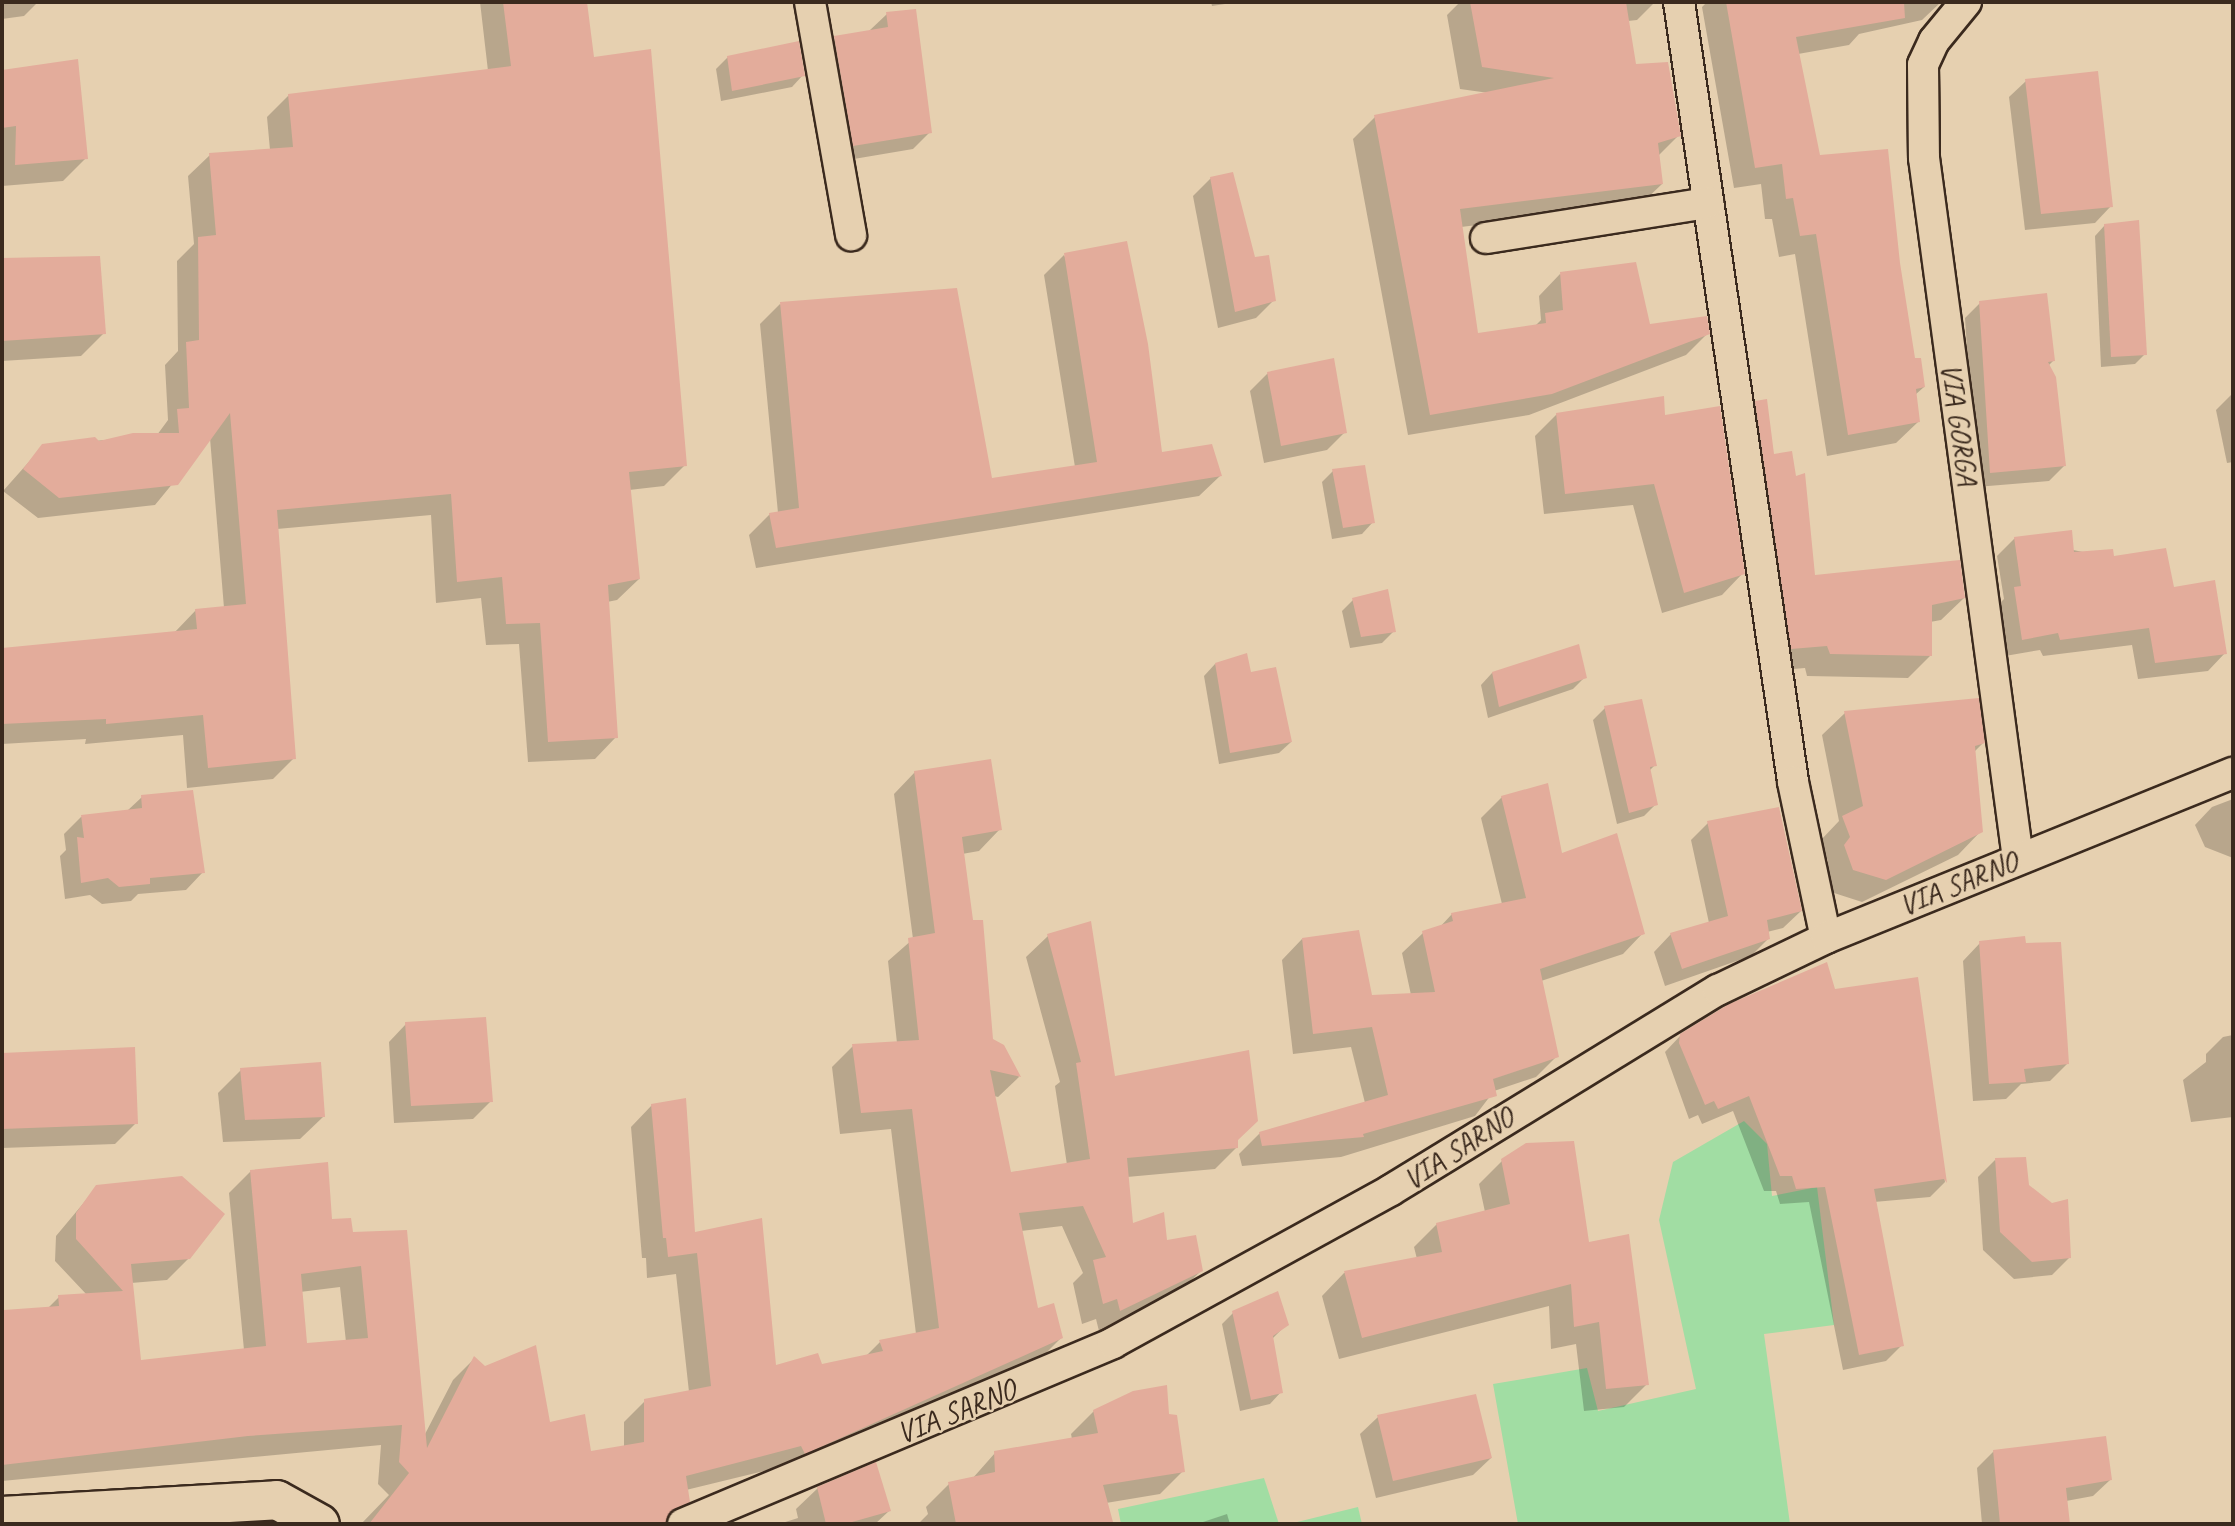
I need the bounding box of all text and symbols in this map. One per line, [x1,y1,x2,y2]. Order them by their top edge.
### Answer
street label: VIA GORGA [1934,360,1986,488]
street label: VIA SARNO [1893,843,2023,923]
street label: VIA SARNO [1396,1099,1520,1197]
street label: VIA SARNO [891,1371,1021,1451]

